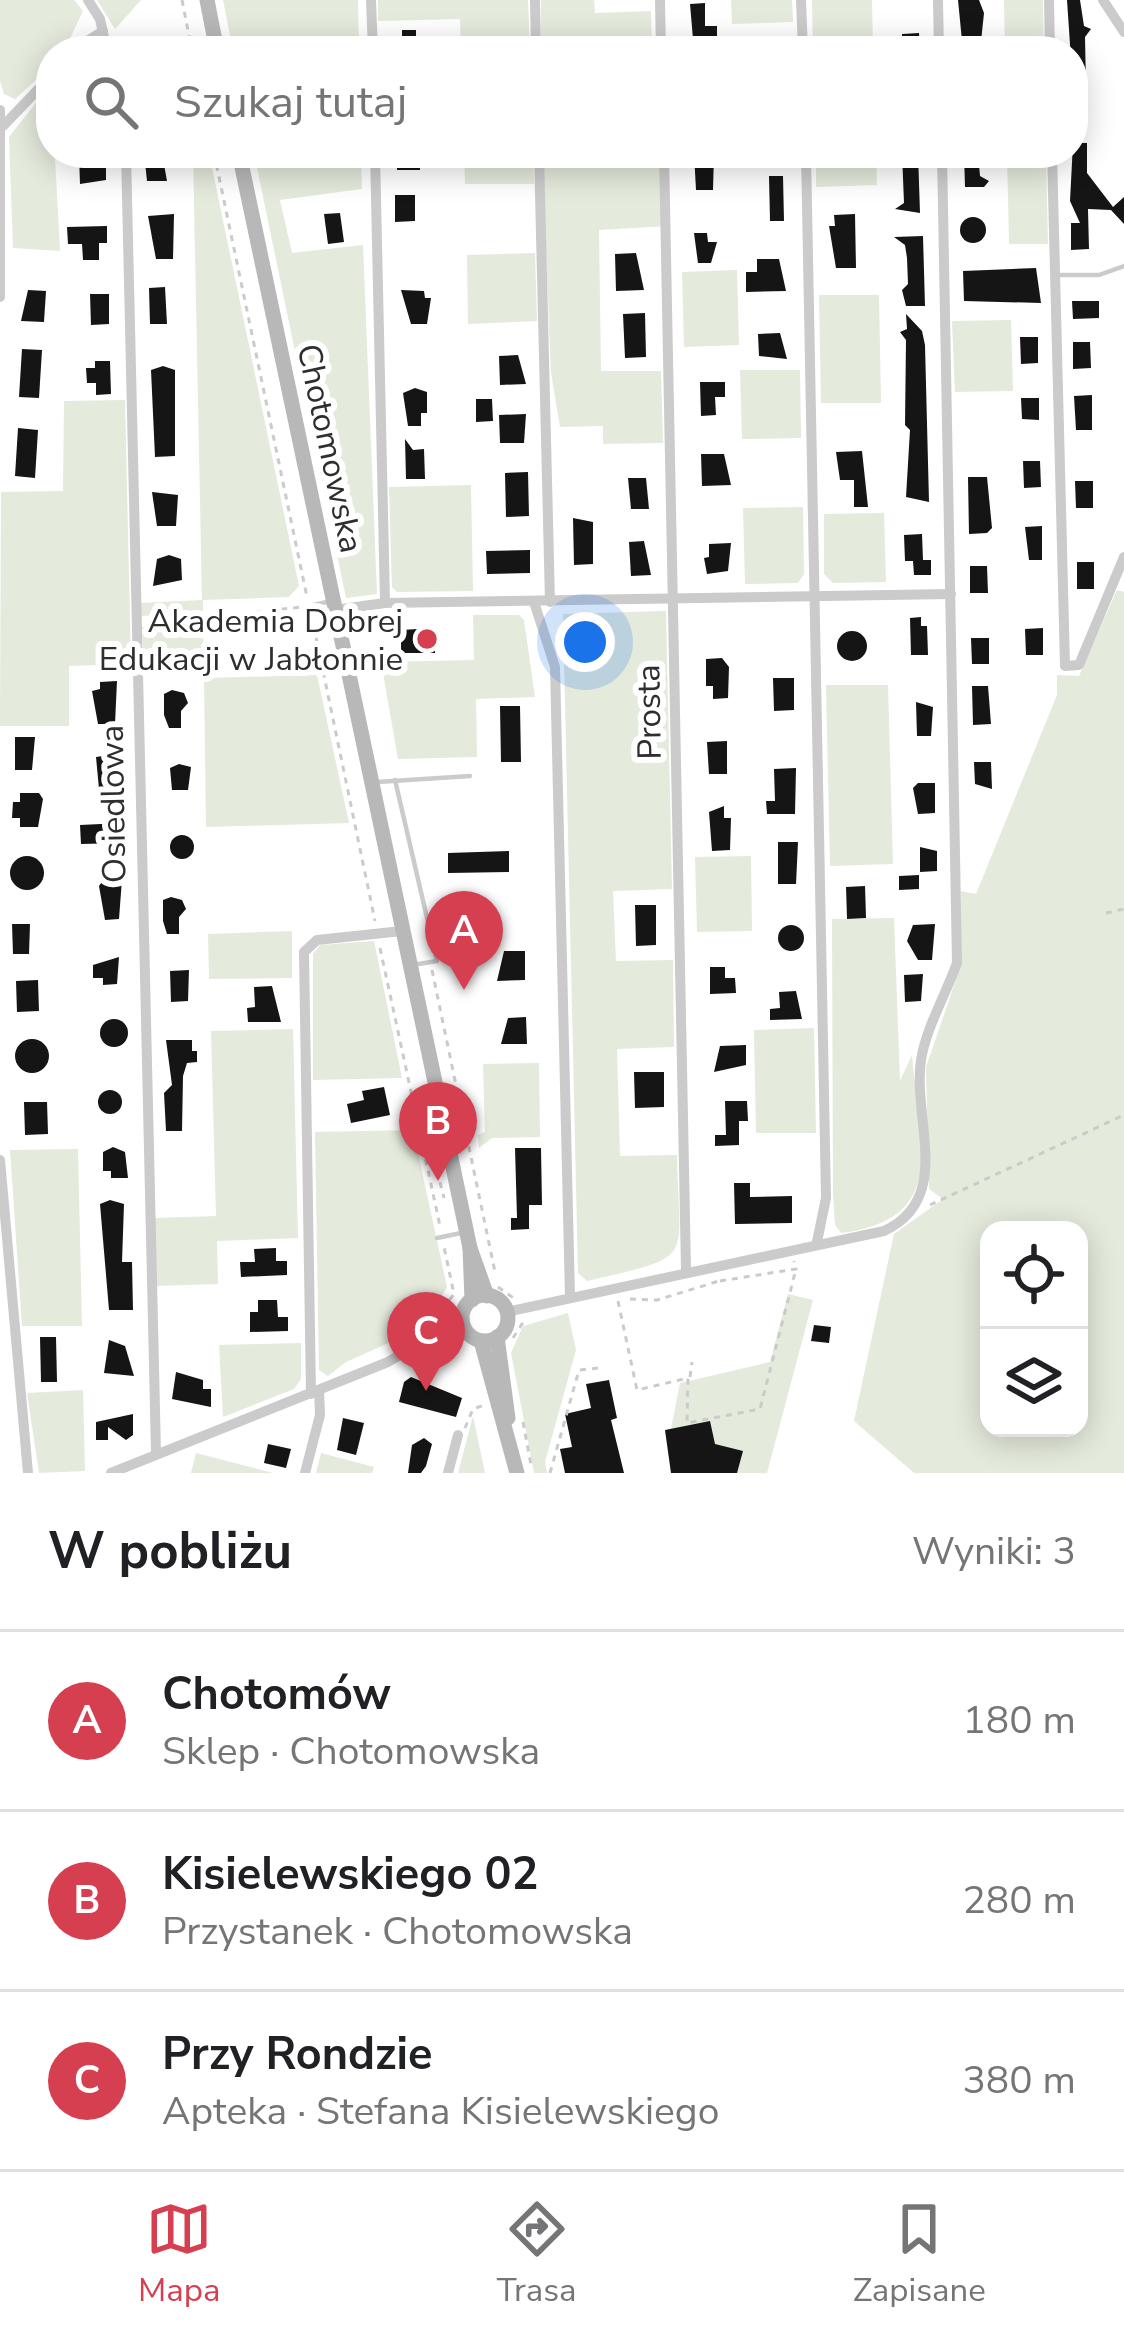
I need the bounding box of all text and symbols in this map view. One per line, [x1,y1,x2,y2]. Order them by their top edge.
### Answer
search box [36,36,1088,168]
icon: search [78,69,144,135]
text: Szukaj tutaj [174,72,407,133]
street label: Chotomowska [285,340,374,557]
place label: Akademia Dobrej Edukacji w Jabłonnie [99,599,403,682]
your location [555,612,615,672]
marker: Akademia Dobrej Edukacji w Jabłonnie [414,626,440,652]
street label: Prosta [626,664,673,760]
street label: Osiedlowa [90,724,137,883]
pin: A [425,891,503,990]
pin: B [399,1082,477,1181]
map controls [980,1221,1088,1437]
button: locate [980,1221,1088,1329]
pin: C [387,1292,465,1391]
button: layers [980,1329,1088,1437]
text: W pobliżu [48,1516,292,1586]
text: Wyniki: 3 [912,1525,1076,1578]
text: Chotomów [162,1664,391,1725]
text: A [72,1694,102,1747]
text: 180 m [962,1694,1076,1747]
text: Sklep · Chotomowska [162,1725,540,1778]
text: Kisielewskiego 02 [162,1844,538,1905]
text: B [74,1874,100,1927]
text: 280 m [962,1874,1076,1927]
text: Przystanek · Chotomowska [162,1905,633,1958]
text: Przy Rondzie [162,2024,432,2085]
text: C [74,2054,100,2107]
text: 380 m [962,2054,1076,2107]
text: Apteka · Stefana Kisielewskiego [162,2085,719,2138]
tab: Mapa [138,2196,221,2313]
tab: Trasa [497,2196,577,2313]
tab: Zapisane [853,2196,986,2313]

